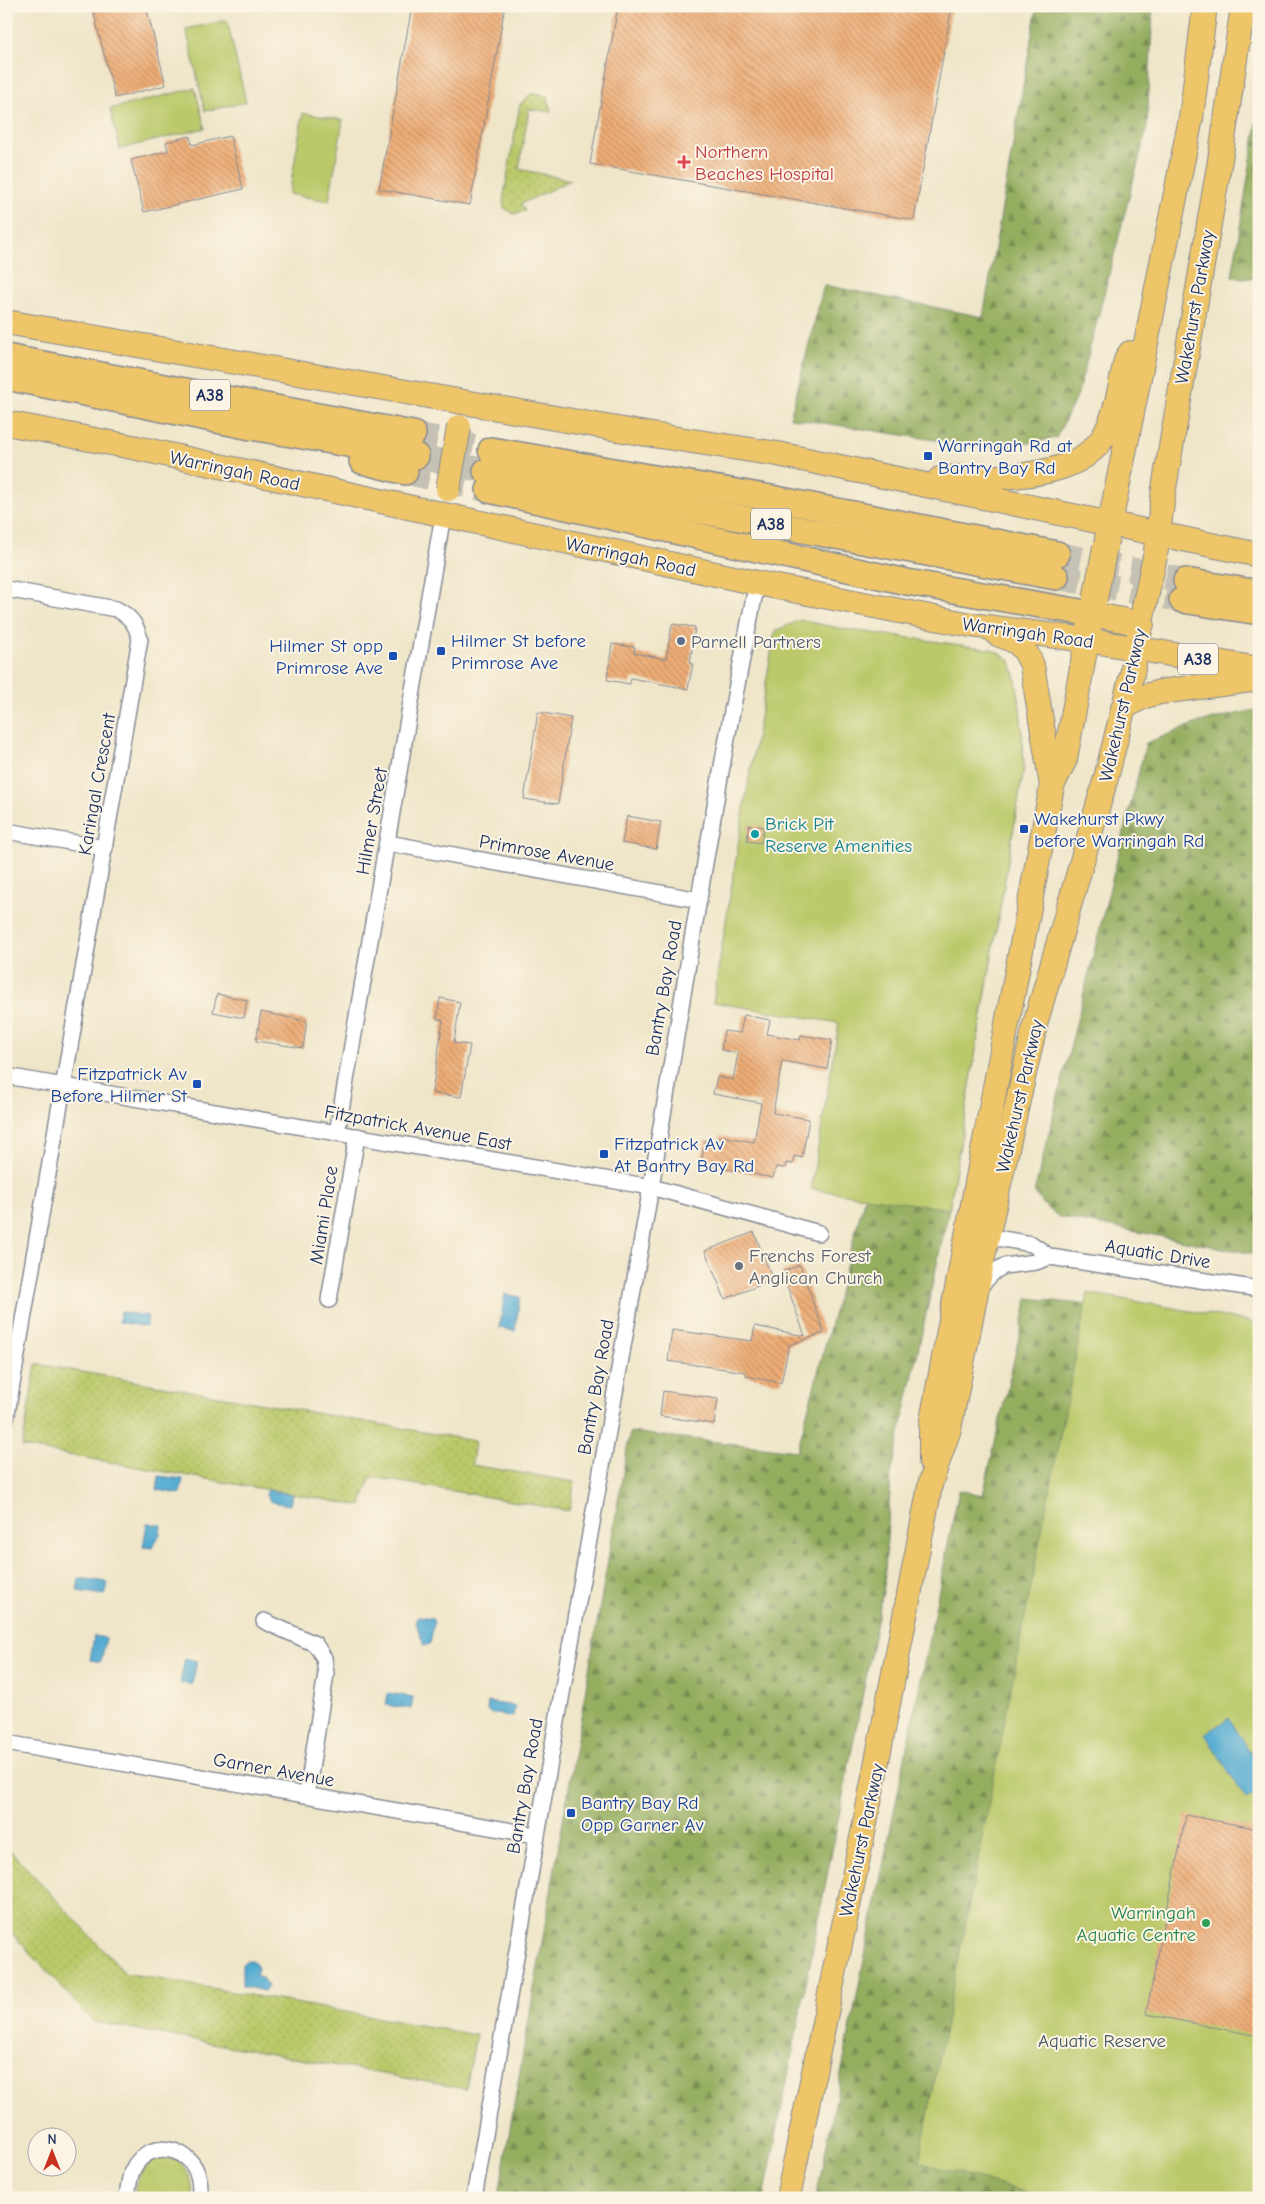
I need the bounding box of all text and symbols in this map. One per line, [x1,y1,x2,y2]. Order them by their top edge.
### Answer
place label: Northern Beaches Hospital [695,141,834,185]
marker: Northern Beaches Hospital [677,155,691,169]
street label: Wakehurst Parkway [1171,228,1219,386]
road number: A38 [190,380,230,410]
place label: Warringah Rd at Bantry Bay Rd [938,435,1073,479]
street label: Warringah Road [168,446,302,495]
marker: Warringah Rd at Bantry Bay Rd [922,450,934,462]
road number: A38 [751,508,791,540]
street label: Warringah Road [564,532,698,581]
street label: Warringah Road [961,613,1095,653]
street label: Wakehurst Parkway [1095,626,1151,784]
place label: Hilmer St before Primrose Ave [451,630,586,674]
place label: Parnell Partners [691,631,821,653]
place label: Hilmer St opp Primrose Ave [269,635,383,679]
marker: Parnell Partners [675,635,687,647]
road number: A38 [1178,644,1218,674]
marker: Hilmer St before Primrose Ave [435,645,447,657]
marker: Hilmer St opp Primrose Ave [387,650,399,662]
street label: Karingal Crescent [74,711,120,857]
street label: Hilmer Street [352,765,392,877]
place label: Wakehurst Pkwy before Warringah Rd [1034,808,1204,852]
place label: Brick Pit Reserve Amenities [765,813,912,857]
marker: Wakehurst Pkwy before Warringah Rd [1018,823,1030,835]
marker: Brick Pit Reserve Amenities [749,828,761,840]
street label: Primrose Avenue [477,830,616,876]
street label: Bantry Bay Road [641,919,687,1058]
street label: Wakehurst Parkway [992,1017,1048,1175]
place label: Fitzpatrick Av Before Hilmer St [50,1063,188,1107]
marker: Fitzpatrick Av Before Hilmer St [191,1078,203,1090]
street label: Fitzpatrick Avenue East [323,1101,514,1155]
place label: Fitzpatrick Av At Bantry Bay Rd [614,1133,754,1177]
marker: Fitzpatrick Av At Bantry Bay Rd [598,1148,610,1160]
street label: Miami Place [305,1164,343,1266]
street label: Aquatic Drive [1104,1235,1212,1273]
place label: Frenchs Forest Anglican Church [749,1245,883,1289]
marker: Frenchs Forest Anglican Church [733,1260,745,1272]
street label: Bantry Bay Road [573,1318,619,1457]
street label: Bantry Bay Road [502,1717,548,1856]
street label: Garner Avenue [211,1748,336,1791]
street label: Wakehurst Parkway [835,1761,889,1919]
place label: Bantry Bay Rd Opp Garner Av [581,1792,704,1836]
marker: Bantry Bay Rd Opp Garner Av [565,1807,577,1819]
place label: Warringah Aquatic Centre [1077,1902,1196,1946]
marker: Warringah Aquatic Centre [1200,1917,1212,1929]
park label: Aquatic Reserve [1038,2030,1166,2052]
north arrow [28,2126,78,2176]
text: N [47,2131,57,2148]

